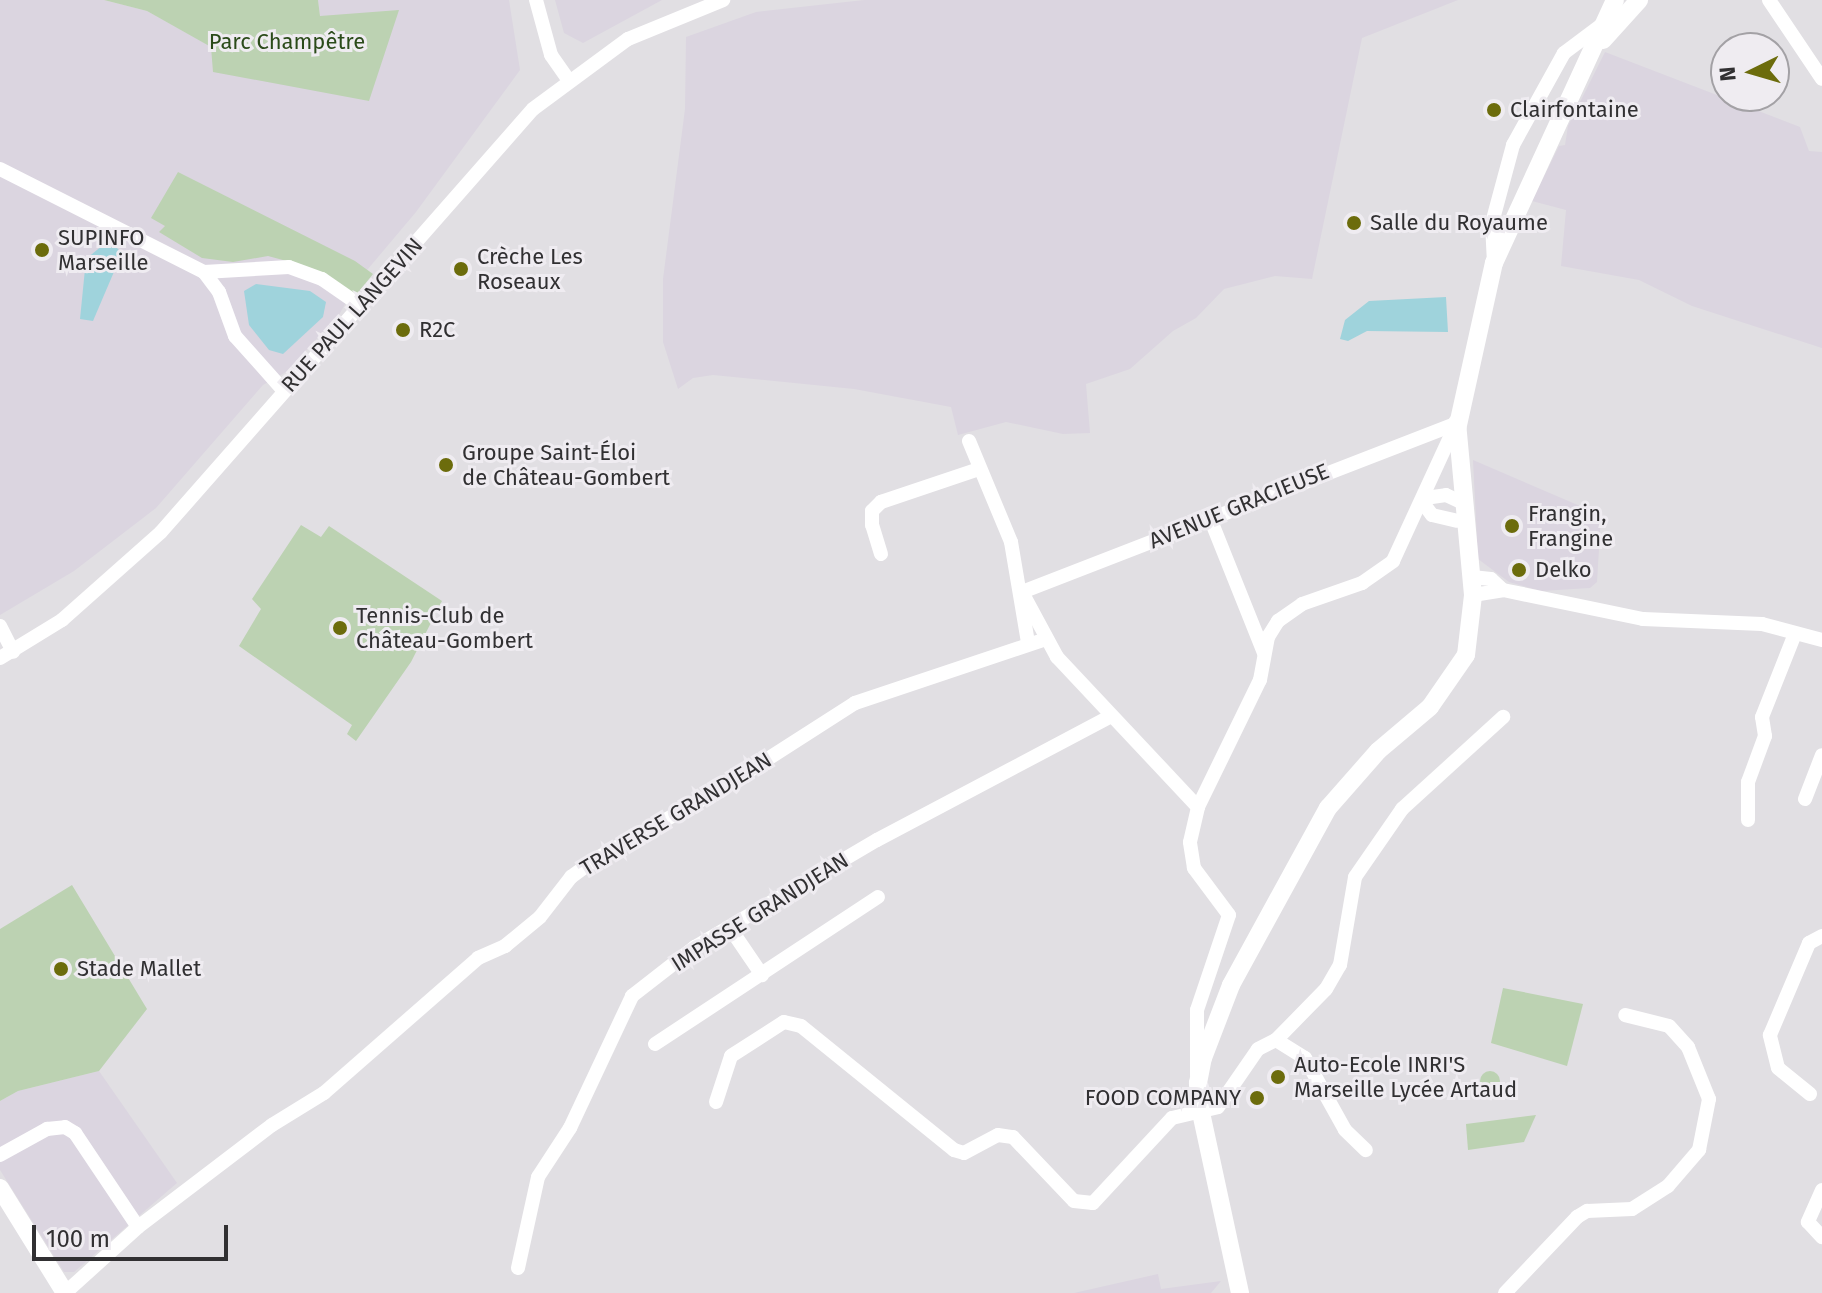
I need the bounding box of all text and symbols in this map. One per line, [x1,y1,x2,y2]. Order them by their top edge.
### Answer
park label: Parc Champêtre [209,29,365,55]
north arrow [1710,32,1790,112]
text: N [1714,66,1742,82]
place label: Clairfontaine [1510,97,1639,123]
marker: Clairfontaine [1485,101,1503,119]
place label: Salle du Royaume [1370,210,1548,236]
marker: Salle du Royaume [1345,214,1363,232]
place label: SUPINFO Marseille [58,224,148,276]
street label: RUE PAUL LANGEVIN [276,232,428,398]
marker: SUPINFO Marseille [33,241,51,259]
place label: Crèche Les Roseaux [477,243,583,294]
marker: Crèche Les Roseaux [452,260,470,278]
place label: R2C [419,317,455,343]
marker: R2C [394,321,412,339]
place label: Groupe Saint-Éloi de Château-Gombert [462,439,670,490]
marker: Groupe Saint-Éloi de Château-Gombert [437,456,455,474]
street label: AVENUE GRACIEUSE [1145,458,1333,554]
place label: Frangin, Frangine [1528,500,1613,552]
marker: Frangin, Frangine [1503,517,1521,535]
place label: Delko [1535,557,1592,583]
marker: Delko [1510,561,1528,579]
place label: Tennis-Club de Château-Gombert [356,602,533,654]
marker: Tennis-Club de Château-Gombert [331,619,349,637]
street label: TRAVERSE GRANDJEAN [575,746,777,882]
street label: IMPASSE GRANDJEAN [667,847,853,977]
place label: Stade Mallet [77,956,201,982]
marker: Stade Mallet [52,960,70,978]
place label: Auto-Ecole INRI'S Marseille Lycée Artaud [1294,1051,1517,1102]
marker: Auto-Ecole INRI'S Marseille Lycée Artaud [1269,1068,1287,1086]
place label: FOOD COMPANY [1085,1085,1241,1111]
marker: FOOD COMPANY [1248,1089,1266,1107]
scale bar [36,1209,232,1259]
text: 100 m [46,1225,110,1253]

